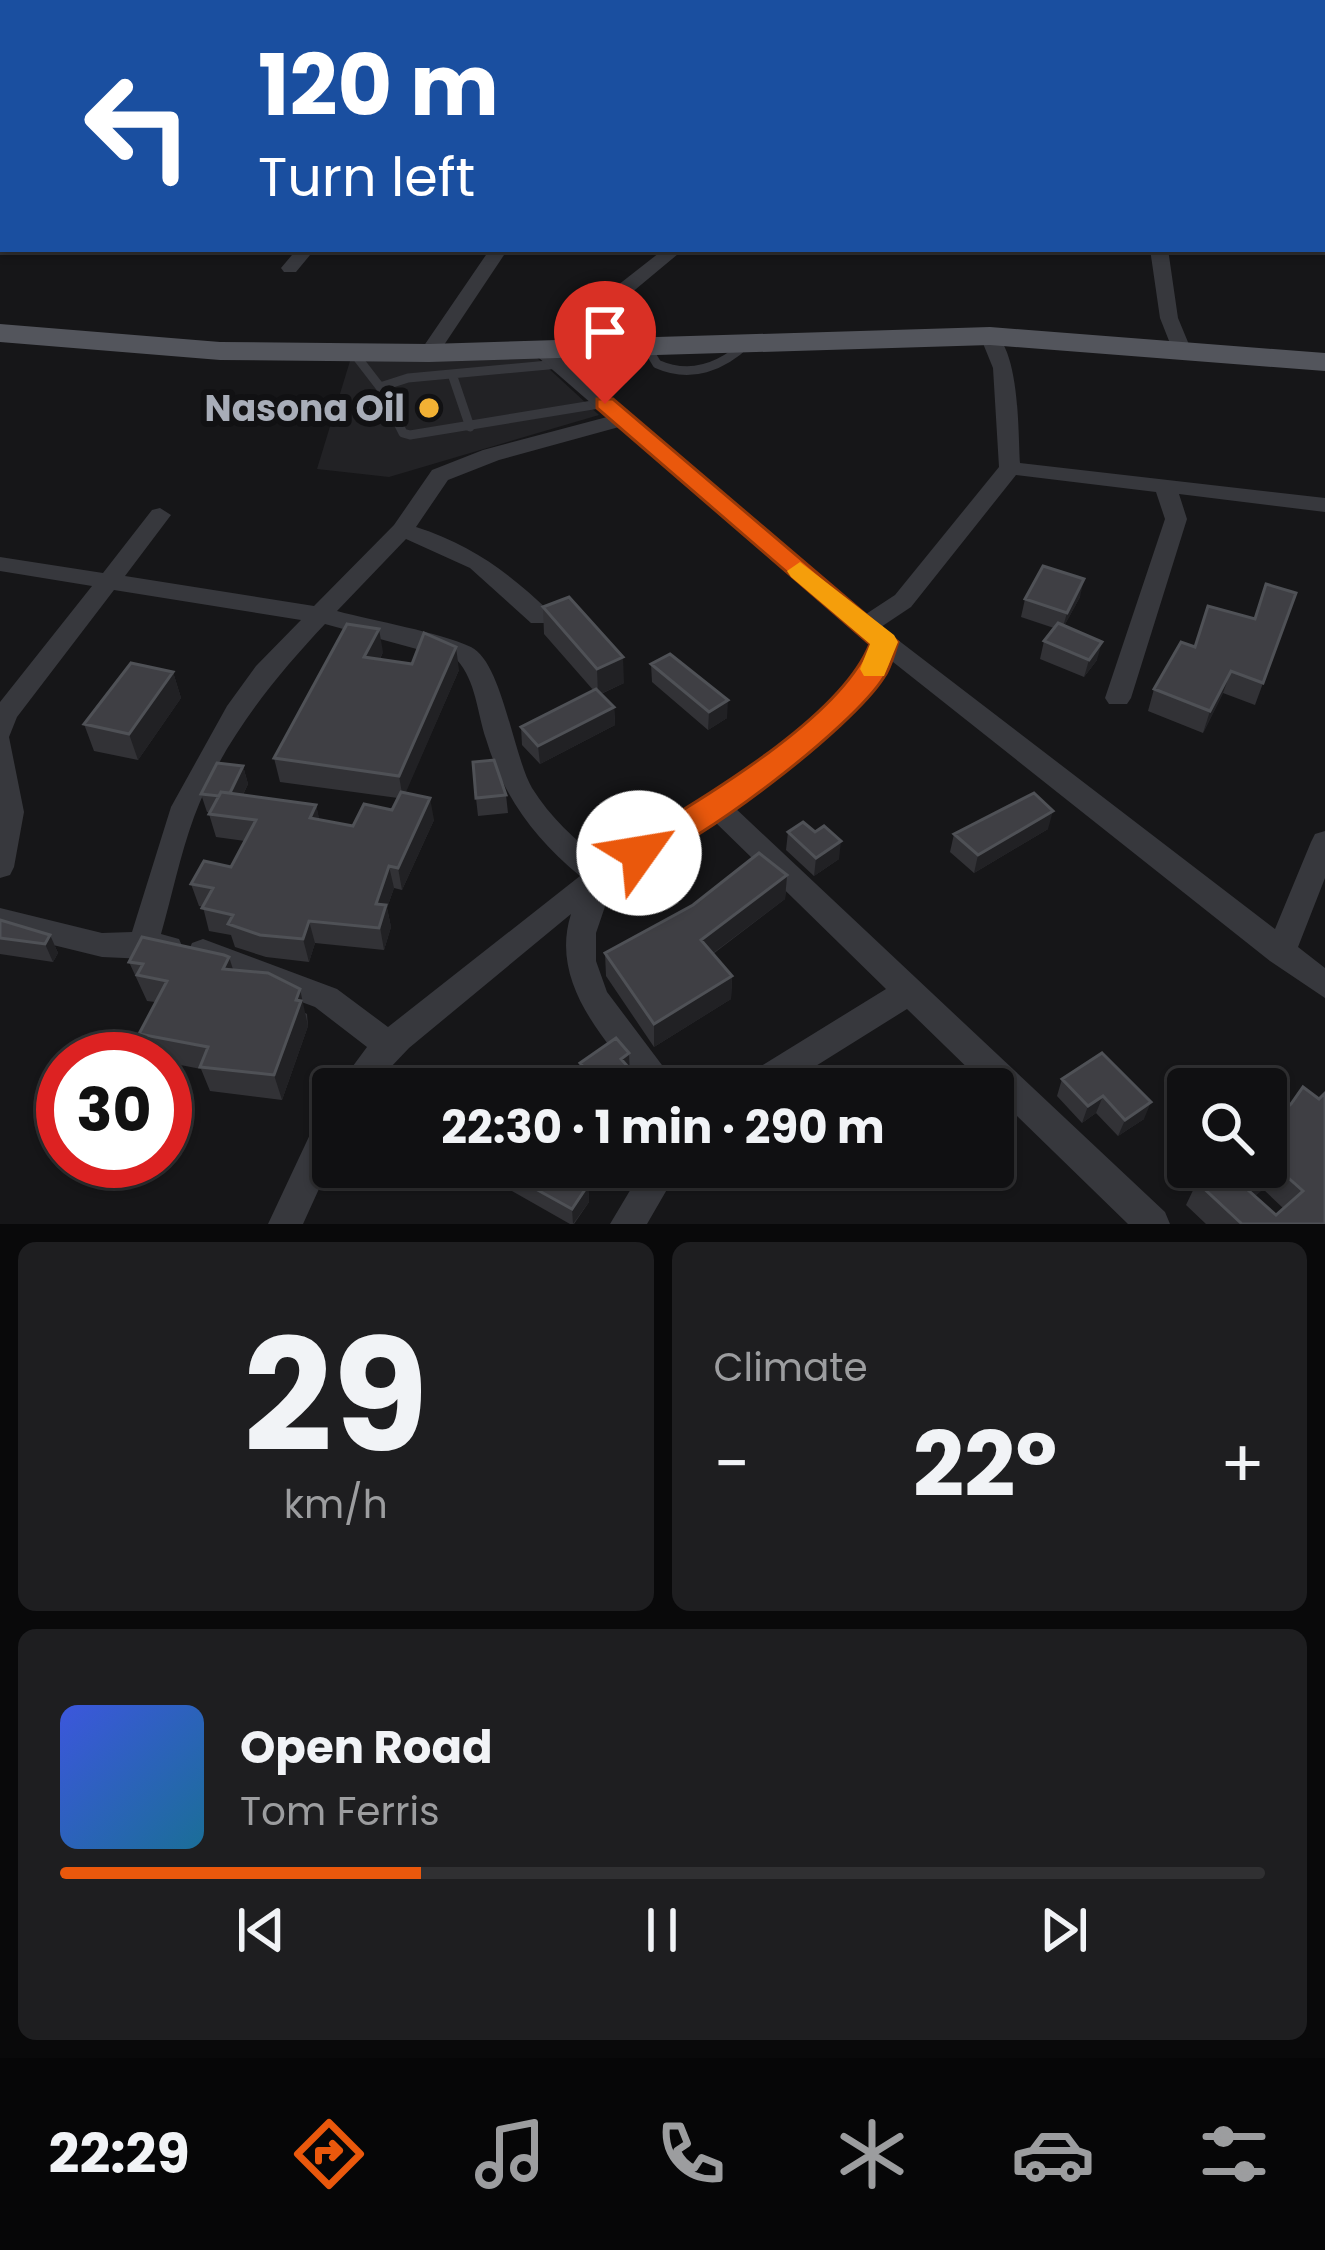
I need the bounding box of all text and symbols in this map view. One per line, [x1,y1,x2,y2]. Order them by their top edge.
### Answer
text: 120 m [258,27,499,144]
icon: left [60,48,216,204]
text: Turn left [258,139,475,215]
pin [554,281,656,404]
icon: arrive [572,299,638,365]
place label: Nasona Oil [205,383,405,434]
marker: Nasona Oil [416,395,442,421]
position arrow [576,790,702,916]
speed limit sign: 30 [36,1032,192,1188]
map controls [1167,1068,1287,1188]
button: search [1167,1068,1287,1188]
text: 22:30 · 1 min · 290 m [441,1096,885,1159]
text: 29 [243,1287,428,1506]
text: Climate [714,1340,868,1395]
text: 22° [913,1401,1057,1528]
text: − [714,1418,750,1510]
text: + [1220,1418,1265,1510]
text: km/h [284,1477,388,1532]
text: Open Road [240,1716,493,1779]
text: Tom Ferris [240,1784,440,1839]
icon: previous [228,1897,294,1963]
icon: pause [629,1897,695,1963]
icon: next [1031,1897,1097,1963]
icon: directions [287,2112,371,2196]
icon: music [468,2112,552,2196]
icon: phone [649,2112,733,2196]
icon: climate [830,2112,914,2196]
icon: car [1011,2112,1095,2196]
icon: filters [1192,2112,1276,2196]
text: 22:29 [49,2116,190,2192]

